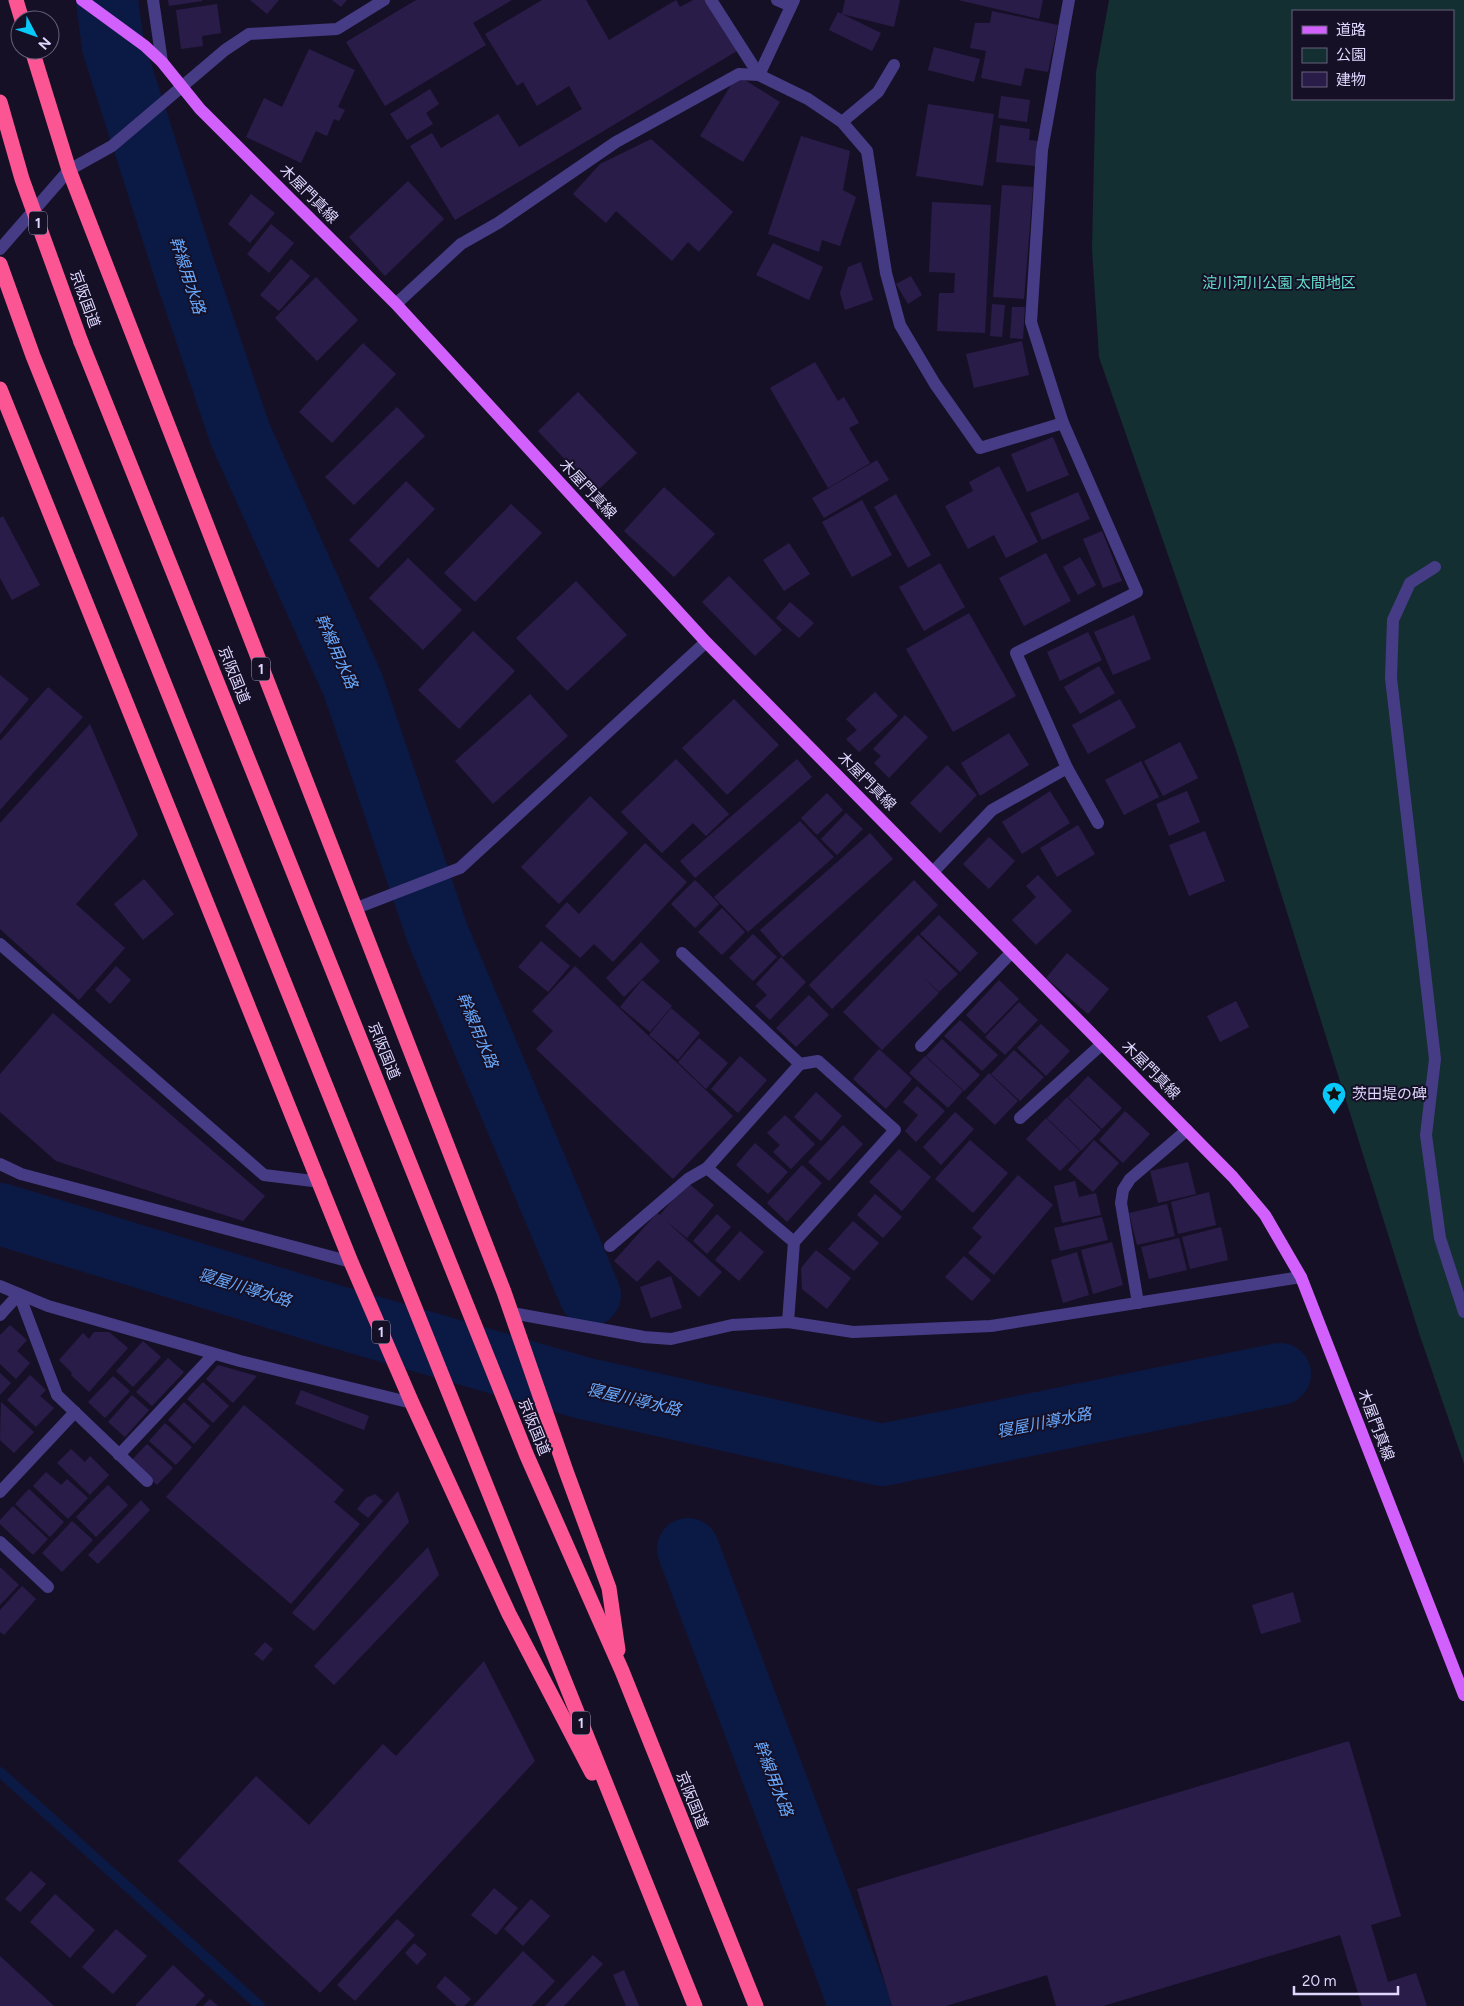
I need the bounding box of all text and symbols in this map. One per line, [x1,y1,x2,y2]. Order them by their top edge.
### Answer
north arrow [10,10,60,60]
legend [1292,10,1454,100]
text: 道路 [1336,21,1366,39]
text: N [34,34,54,53]
text: 公園 [1336,46,1366,64]
text: 建物 [1336,71,1366,89]
street label: 木屋門真線 [276,161,342,227]
road number: 1 [29,212,47,234]
water label: 幹線用水路 [166,234,210,318]
street label: 京阪国道 [66,268,104,330]
park label: 淀川河川公園 太間地区 [1202,274,1356,292]
street label: 木屋門真線 [556,455,620,523]
water label: 幹線用水路 [312,611,362,693]
street label: 京阪国道 [214,644,254,706]
road number: 1 [252,658,270,681]
street label: 木屋門真線 [834,748,900,814]
water label: 幹線用水路 [453,990,503,1073]
street label: 京阪国道 [364,1020,404,1082]
street label: 木屋門真線 [1118,1037,1184,1103]
place icon: 茨田堤の碑 [1321,1081,1347,1115]
place label: 茨田堤の碑 [1352,1085,1427,1103]
water label: 寝屋川導水路 [196,1264,295,1311]
road number: 1 [372,1320,390,1344]
water label: 寝屋川導水路 [585,1379,685,1420]
street label: 木屋門真線 [1354,1387,1398,1463]
street label: 京阪国道 [514,1396,554,1458]
water label: 寝屋川導水路 [995,1404,1095,1441]
road number: 1 [572,1712,590,1735]
water label: 幹線用水路 [750,1737,797,1821]
street label: 京阪国道 [672,1769,712,1831]
scale bar [1294,1964,1398,1996]
text: 20 m [1302,1972,1336,1990]

